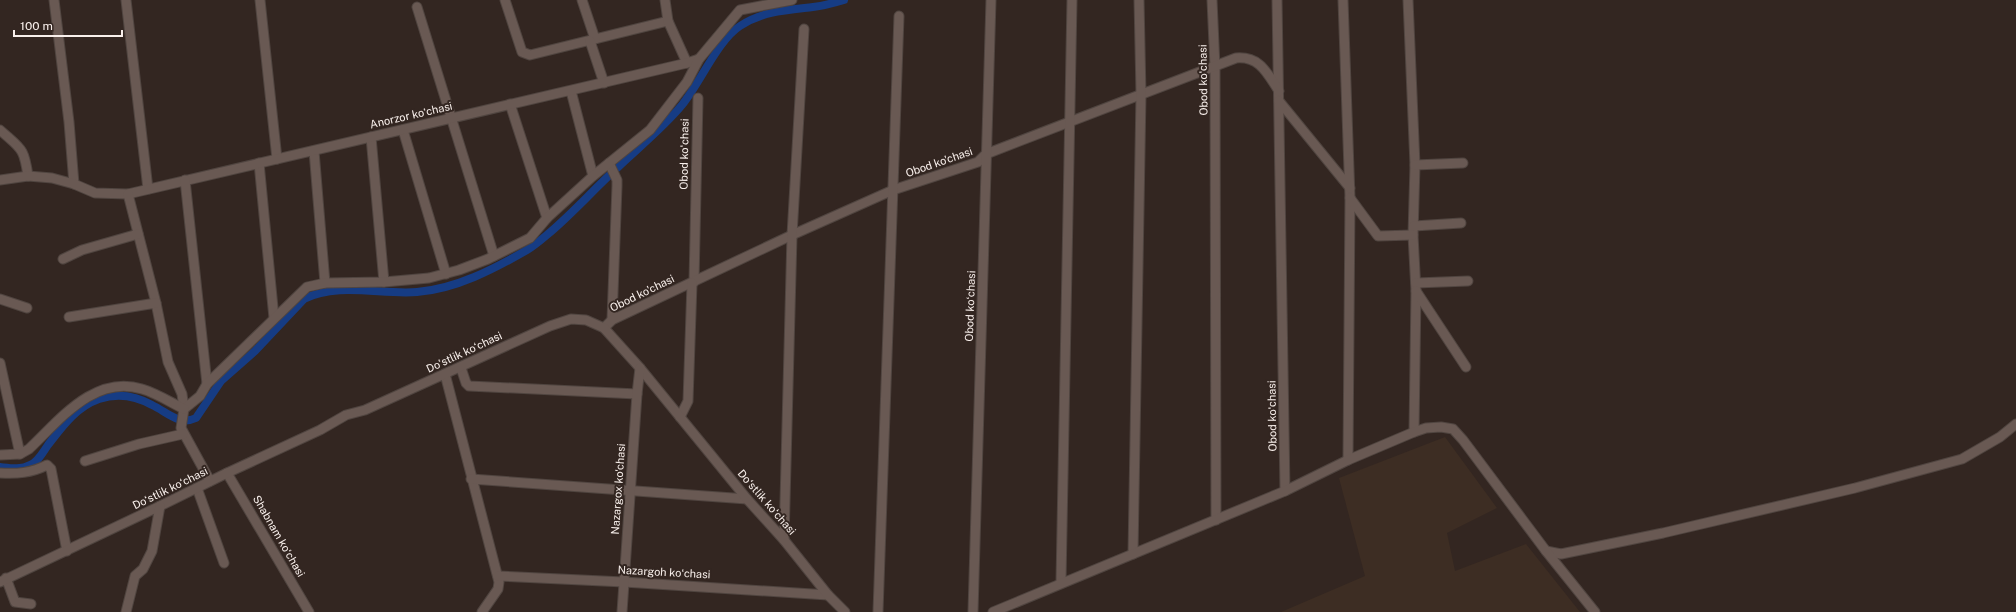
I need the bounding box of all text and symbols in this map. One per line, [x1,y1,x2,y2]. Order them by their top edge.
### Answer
scale bar [14,12,122,38]
text: 100 m [20,19,53,33]
street label: Obod koʻchasi [1196,44,1210,116]
street label: Anorzor koʻchasi [369,100,453,130]
street label: Obod koʻchasi [677,118,691,190]
street label: Obod ko'chasi [904,145,974,179]
street label: Obod koʻchasi [963,270,977,342]
street label: Obod ko'chasi [608,272,676,314]
street label: Doʻstlik koʻchasi [424,329,504,375]
street label: Obod koʻchasi [1265,380,1279,452]
street label: Nazargox ko'chasi [609,443,627,535]
street label: Doʻstlik koʻchasi [131,465,209,511]
street label: Doʻstlik koʻchasi [736,467,798,537]
street label: Shabnam koʻchasi [251,493,307,579]
street label: Nazargoh koʻchasi [617,564,711,580]

